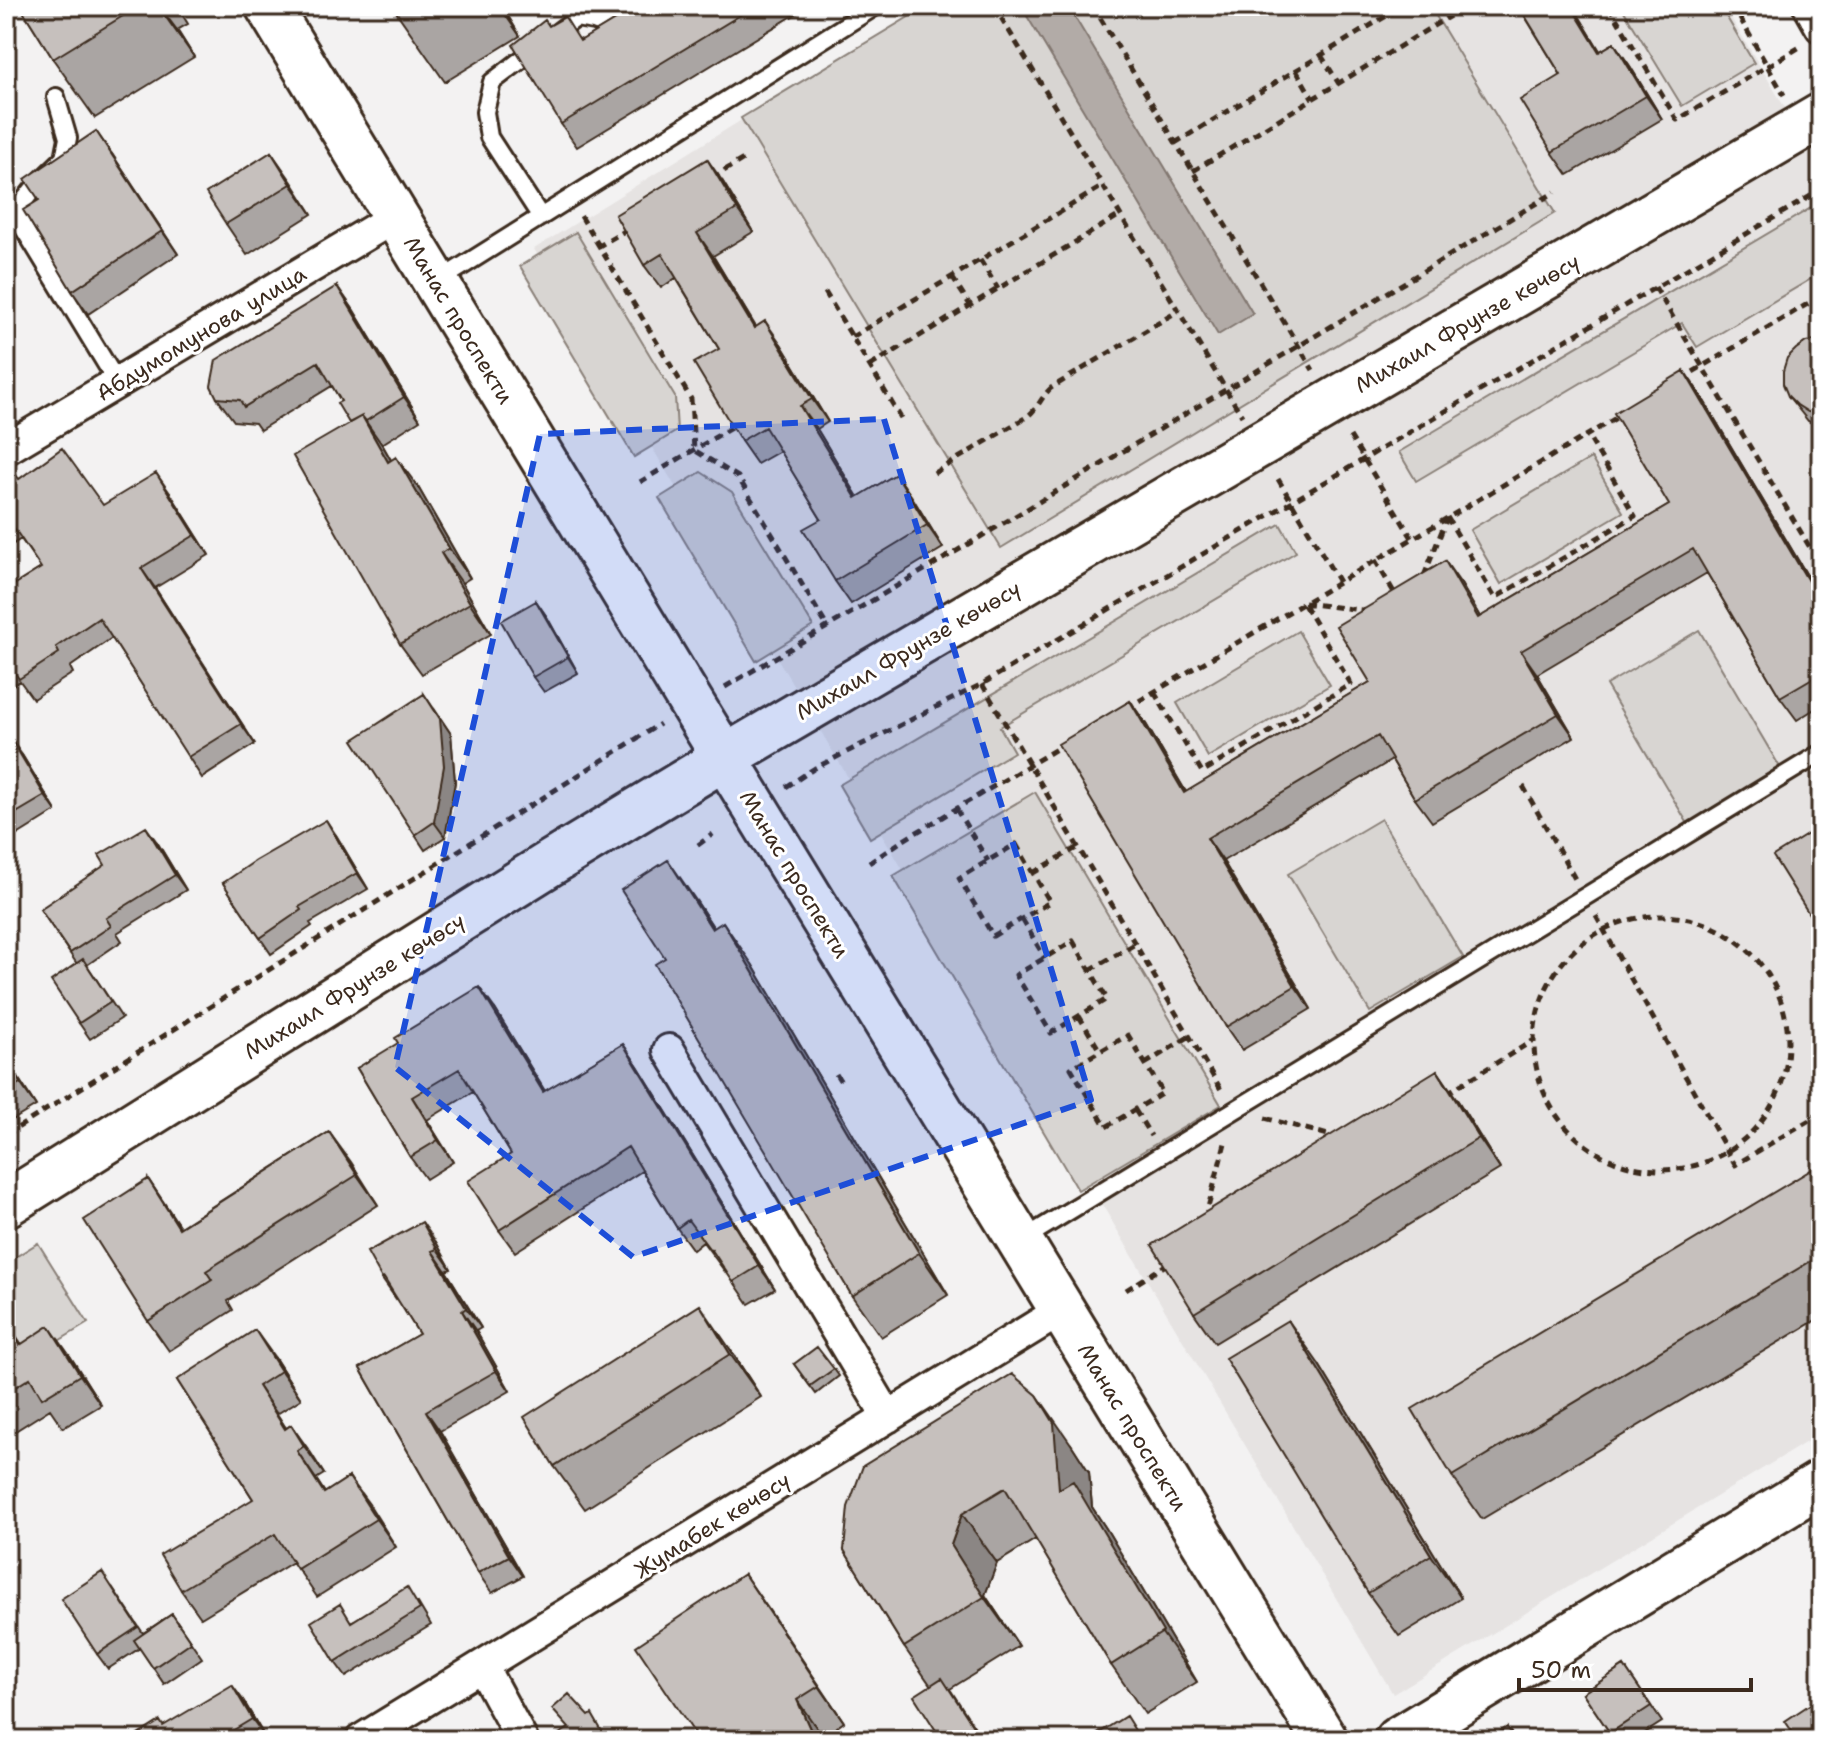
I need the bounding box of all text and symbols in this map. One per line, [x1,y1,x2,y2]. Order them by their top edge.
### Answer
street label: Манас проспекти [397,231,520,410]
street label: Михаил Фрунзе көчөсү [1350,247,1585,400]
street label: Абдумомунова улица [91,259,312,408]
street label: Михаил Фрунзе көчөсү [791,574,1026,727]
street label: Манас проспекти [733,785,856,964]
street label: Михаил Фрунзе көчөсү [238,907,470,1066]
street label: Манас проспекти [1071,1338,1194,1517]
street label: Жумабек көчөсү [629,1466,796,1585]
scale bar [1519,1642,1751,1692]
text: 50 m [1531,1654,1591,1686]

